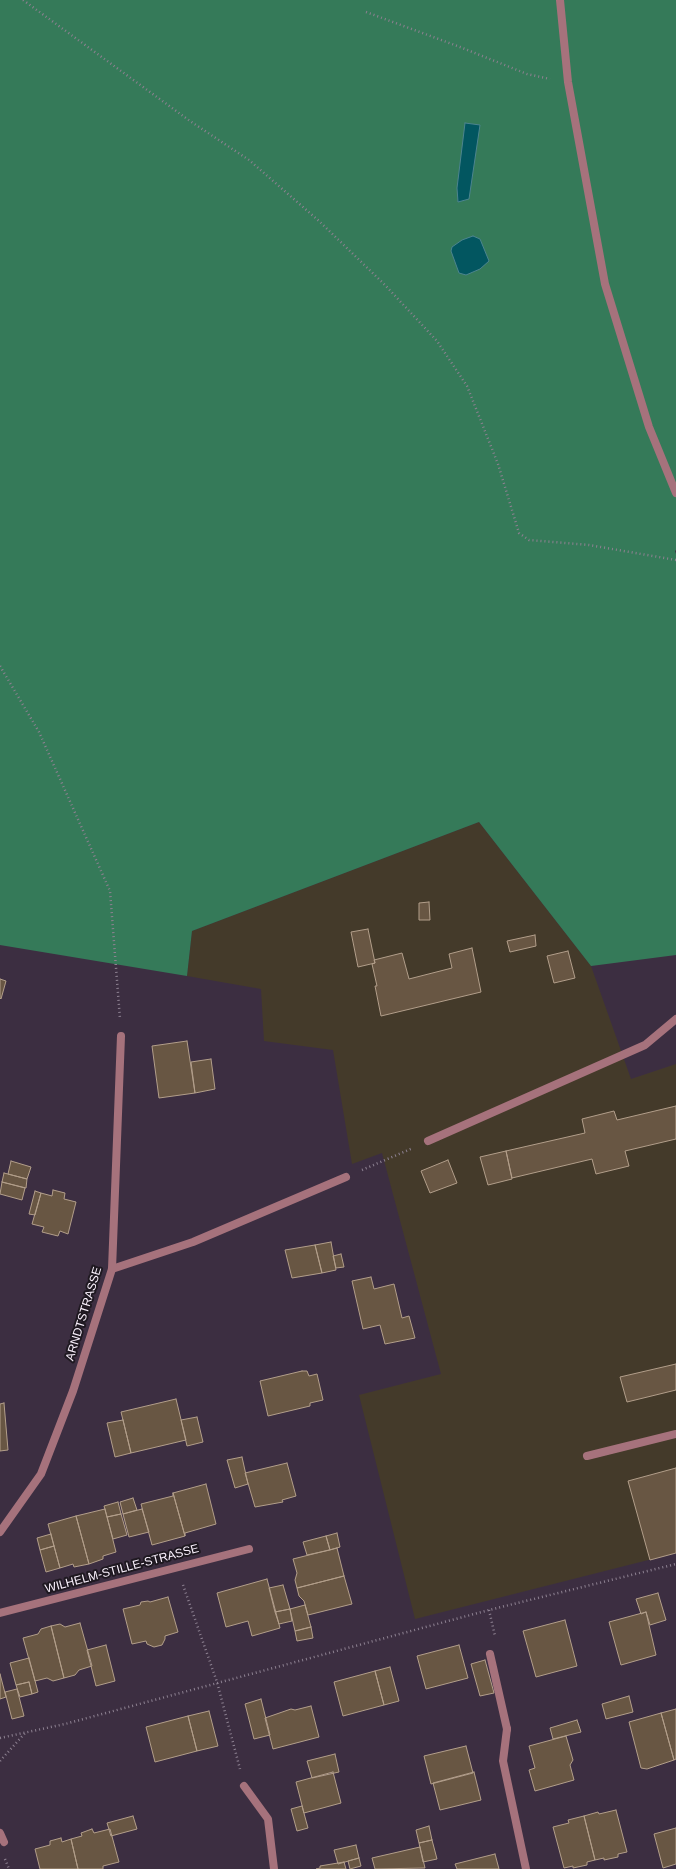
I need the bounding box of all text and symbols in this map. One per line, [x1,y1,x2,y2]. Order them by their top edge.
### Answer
street label: ARNDTSTRASSE [63,1265,105,1363]
street label: WILHELM-STILLE-STRASSE [43,1542,201,1596]

